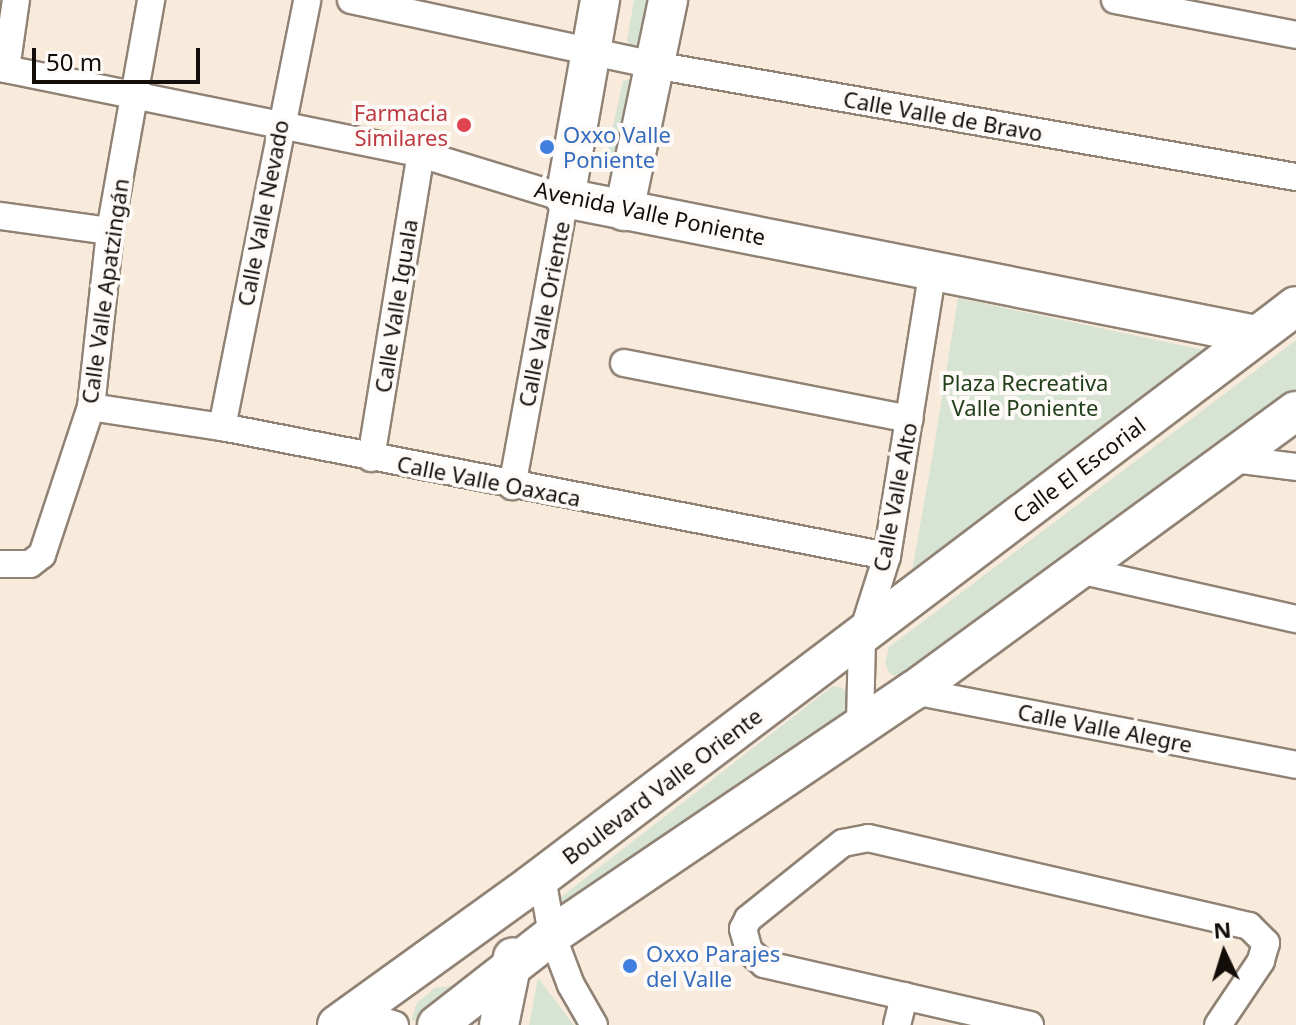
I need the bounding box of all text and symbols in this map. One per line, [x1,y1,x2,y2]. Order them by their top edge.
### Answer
scale bar [36,32,204,82]
text: 50 m [46,45,102,78]
street label: Calle Valle de Bravo [841,85,1045,147]
place label: Farmacia Similares [354,99,448,150]
marker: Farmacia Similares [455,116,473,134]
street label: Calle Valle Nevado [232,118,294,308]
place label: Oxxo Valle Poniente [563,121,671,172]
marker: Oxxo Valle Poniente [538,138,556,156]
street label: Avenida Valle Poniente [532,176,768,250]
street label: Calle Valle Apatzingán [76,177,134,405]
street label: Calle Valle Iguala [369,217,423,395]
street label: Calle Valle Oriente [513,219,575,409]
park label: Plaza Recreativa Valle Poniente [942,369,1108,420]
street label: Calle El Escorial [1008,412,1150,528]
street label: Calle Valle Alto [868,420,922,574]
street label: Calle Valle Oaxaca [395,450,583,512]
street label: Calle Valle Alegre [1016,698,1194,758]
street label: Boulevard Valle Oriente [557,702,767,870]
north arrow [1184,913,1264,993]
text: N [1212,913,1232,945]
place label: Oxxo Parajes del Valle [646,940,780,992]
marker: Oxxo Parajes del Valle [621,957,639,975]

